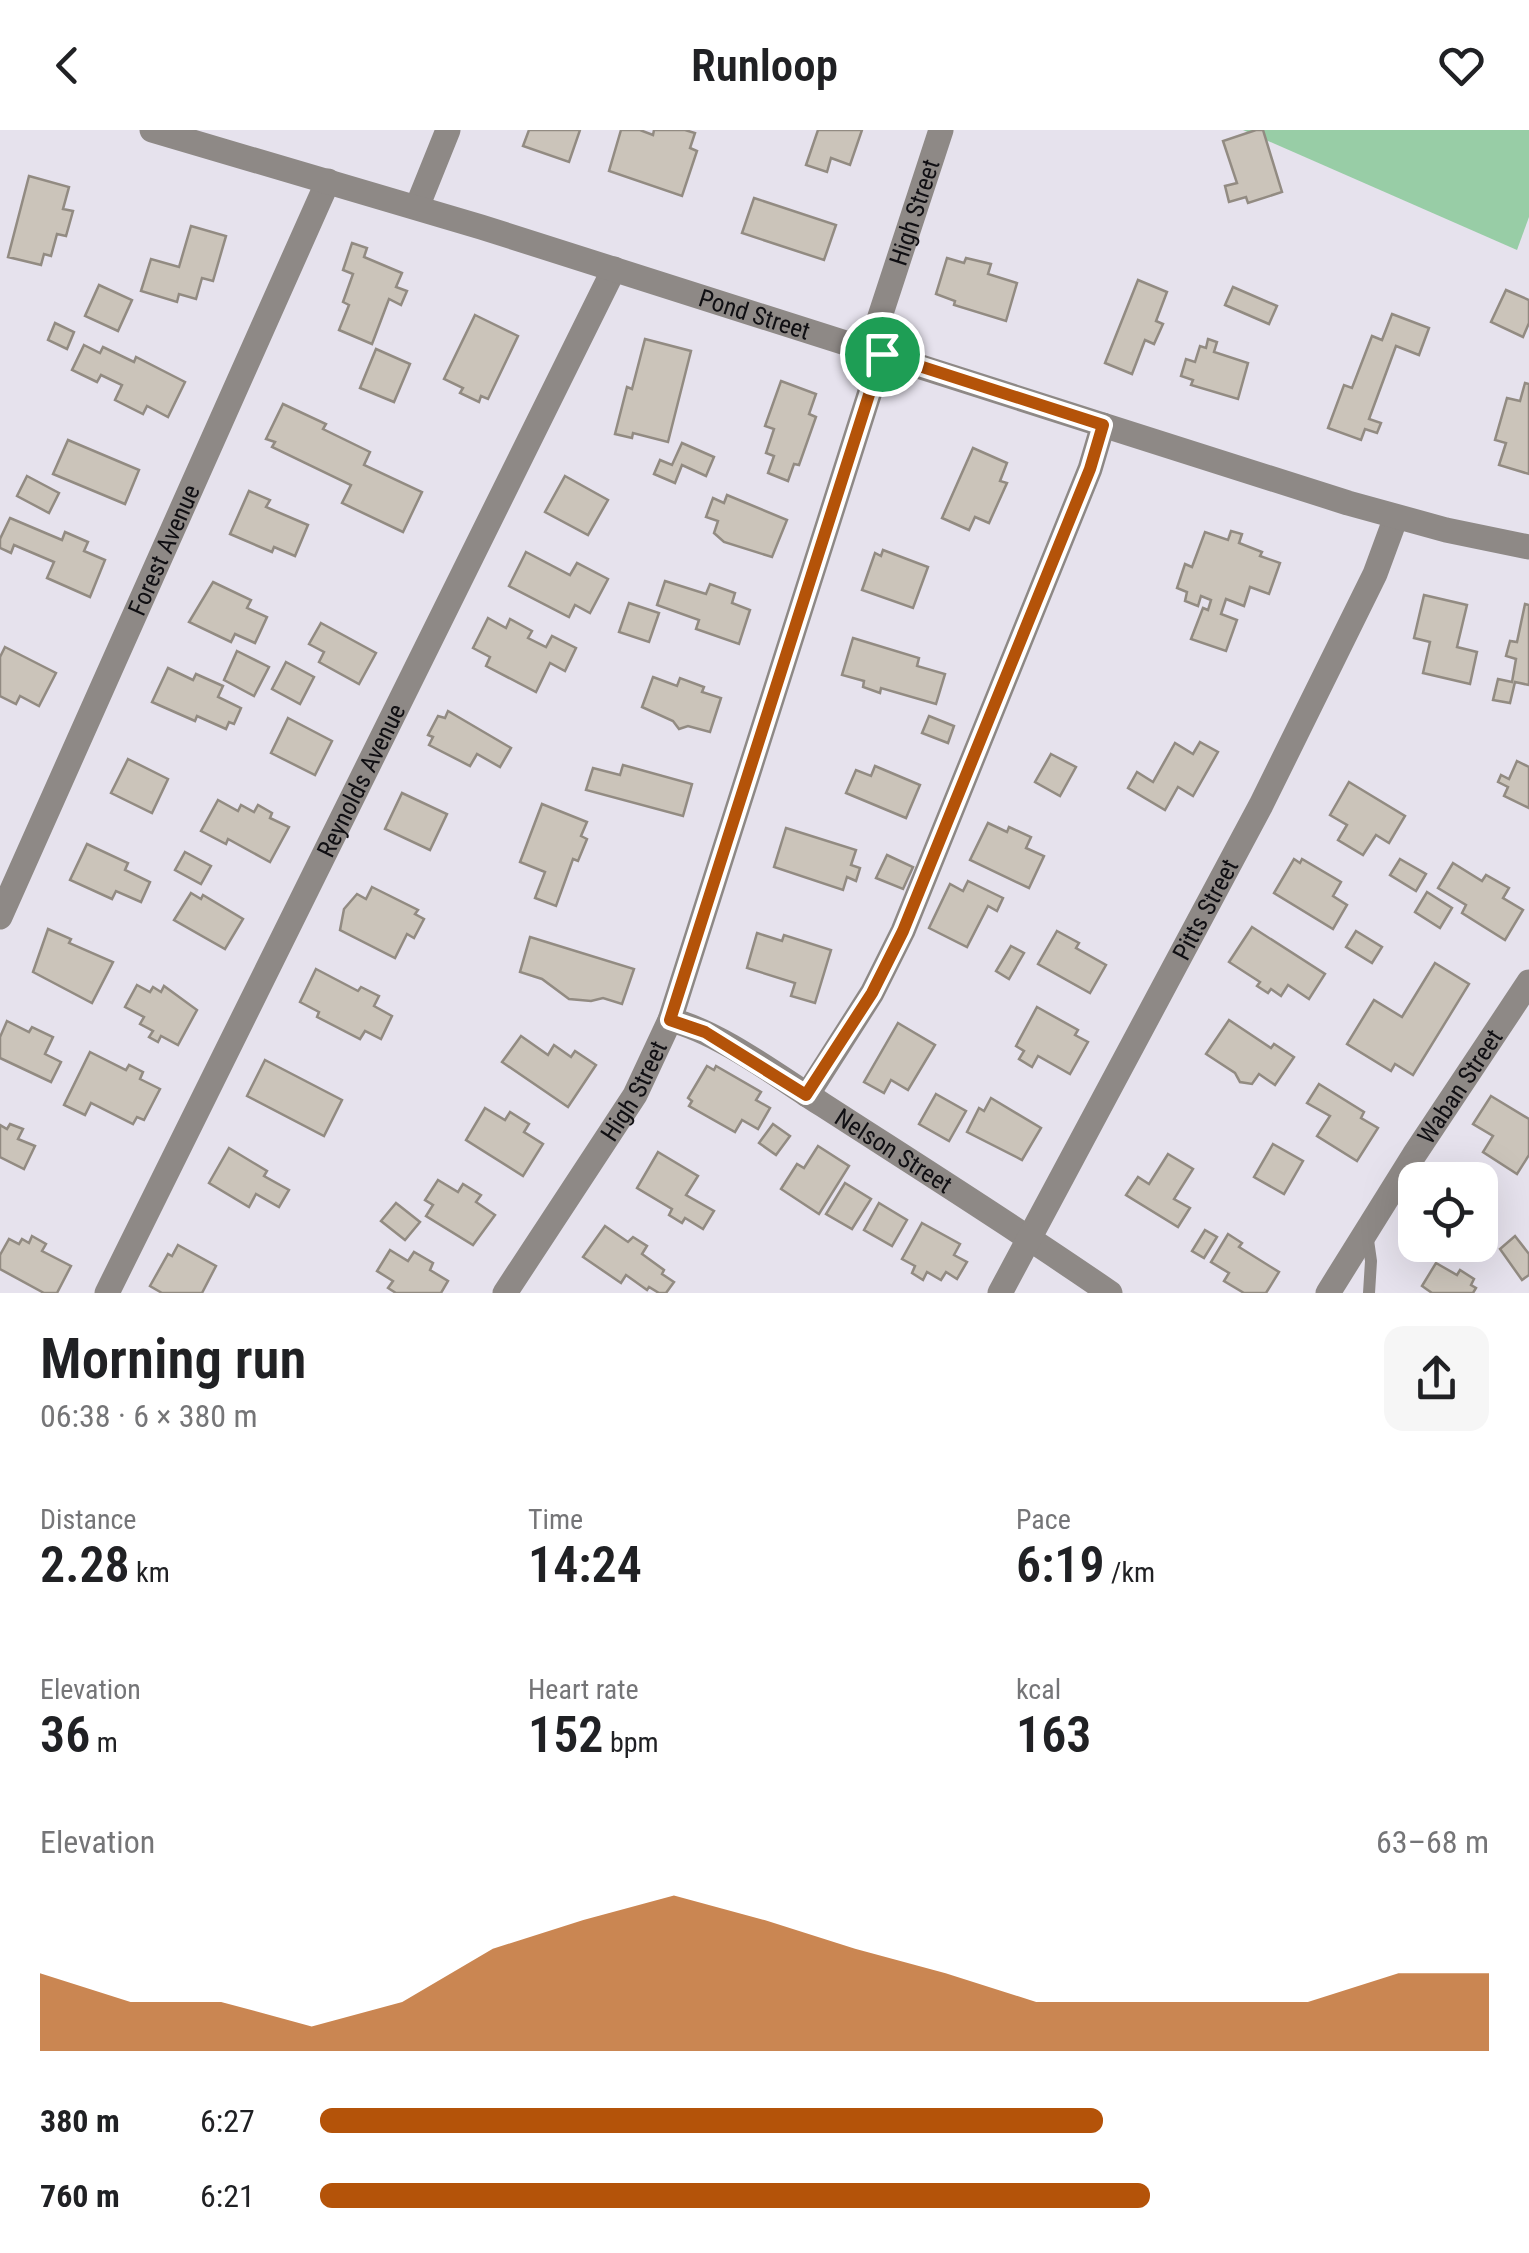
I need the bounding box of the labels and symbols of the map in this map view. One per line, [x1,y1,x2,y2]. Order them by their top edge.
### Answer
street label: High Street [884,156,945,269]
street label: Pond Street [695,283,814,346]
pin [840,312,925,397]
street label: Forest Avenue [122,480,206,620]
street label: Reynolds Avenue [311,699,411,862]
street label: Pitts Street [1167,854,1244,965]
street label: Waban Street [1412,1024,1508,1149]
street label: High Street [595,1036,673,1147]
street label: Nelson Street [830,1103,957,1199]

